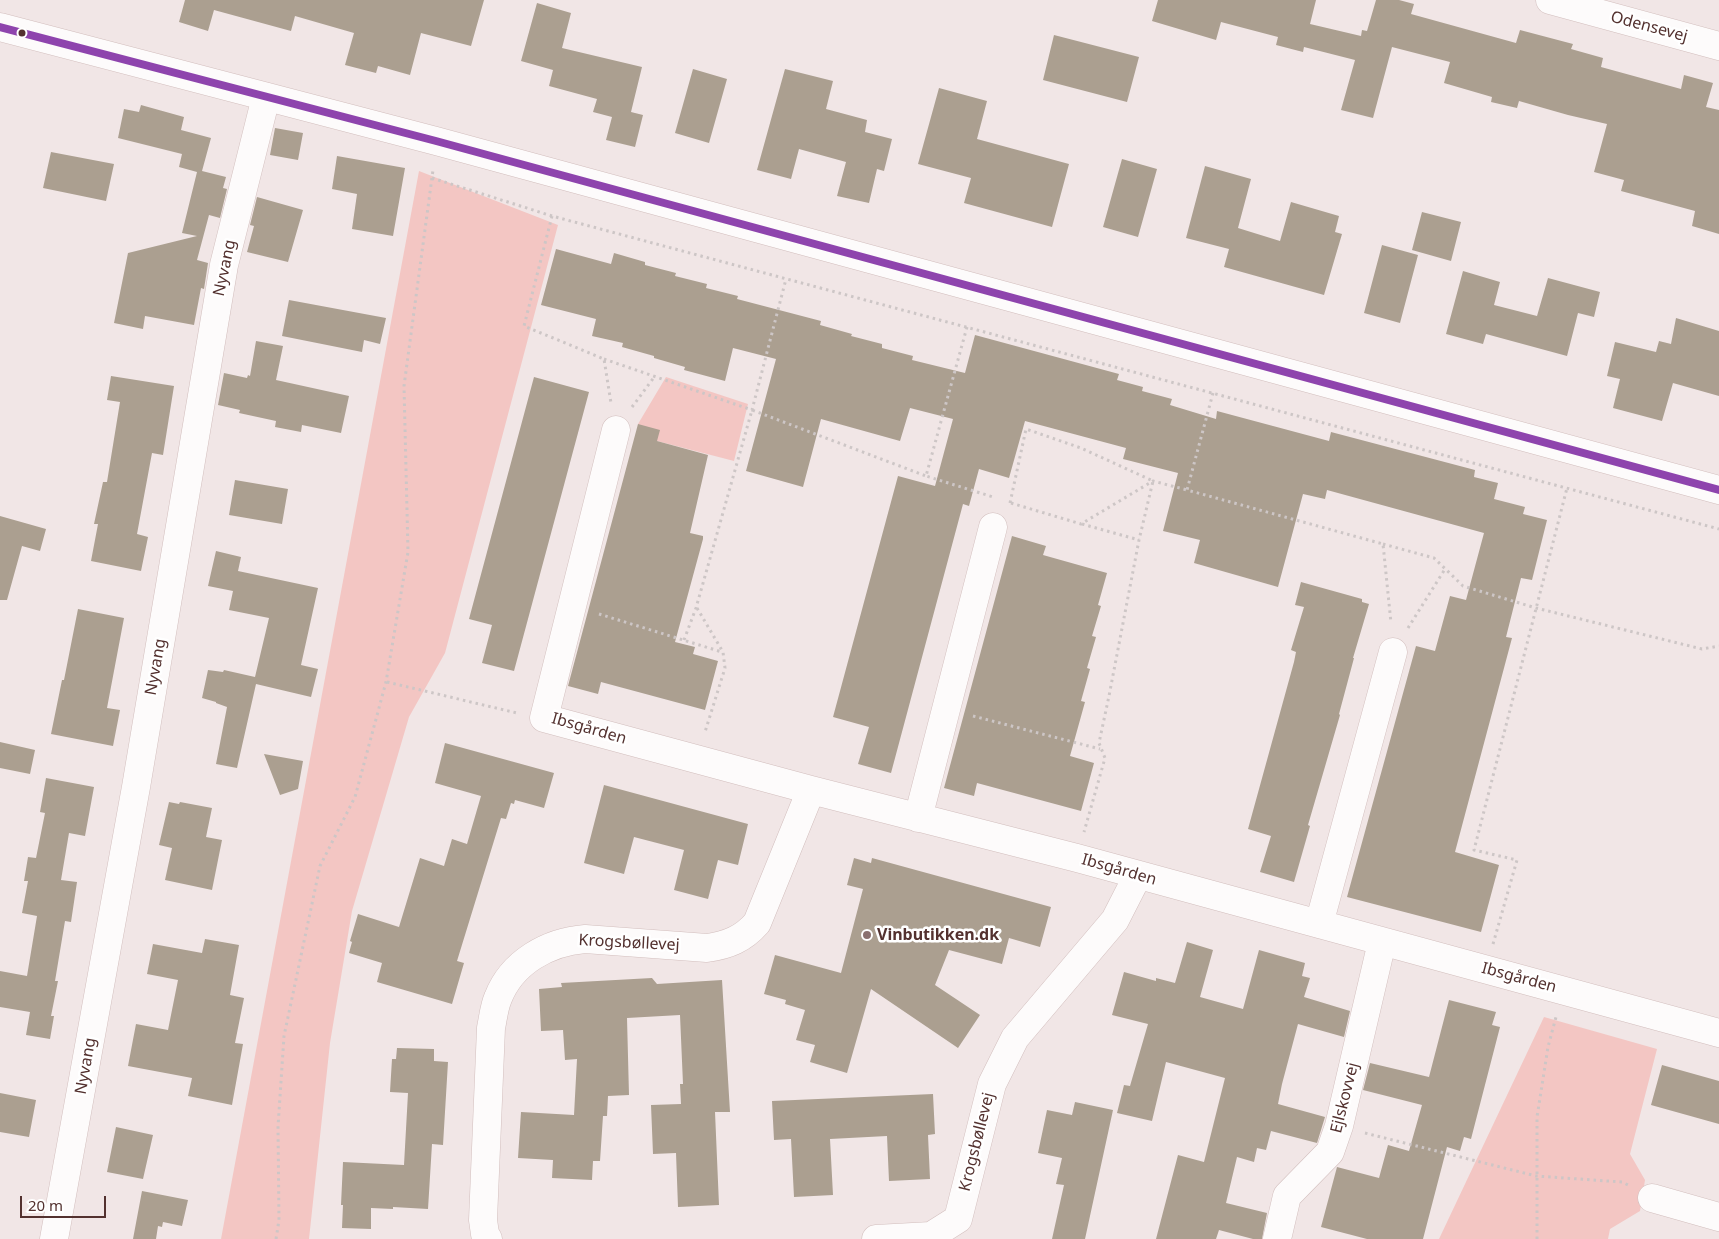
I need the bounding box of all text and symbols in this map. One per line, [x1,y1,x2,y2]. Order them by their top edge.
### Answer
street label: Odensevej [1608,8,1690,46]
unlabelled marker [17,28,27,38]
street label: Nyvang [210,238,240,298]
street label: Nyvang [142,637,170,697]
street label: Ibsgården [549,709,629,749]
street label: Ibsgården [1079,850,1159,890]
place label: Vinbutikken.dk [877,925,999,945]
marker: Vinbutikken.dk [861,929,873,941]
street label: Krogsbøllevej [578,931,680,955]
street label: Ibsgården [1479,959,1559,997]
street label: Nyvang [72,1036,100,1096]
street label: Ejlskovvej [1327,1061,1363,1135]
street label: Krogsbøllevej [955,1091,999,1193]
scale bar [22,1186,109,1218]
text: 20 m [28,1195,63,1215]

